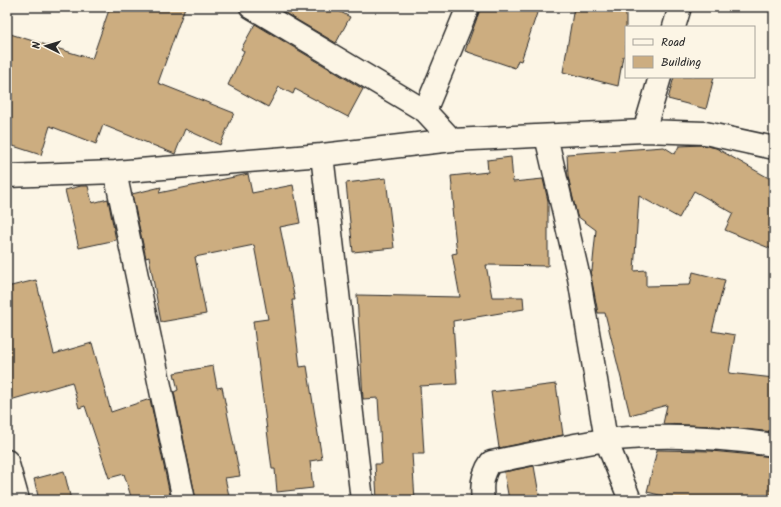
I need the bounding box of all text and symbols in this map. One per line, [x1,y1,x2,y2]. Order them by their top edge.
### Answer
north arrow [26,26,66,66]
legend [625,26,755,78]
text: Road [661,33,686,52]
text: N [28,41,46,49]
text: Building [661,53,701,72]

